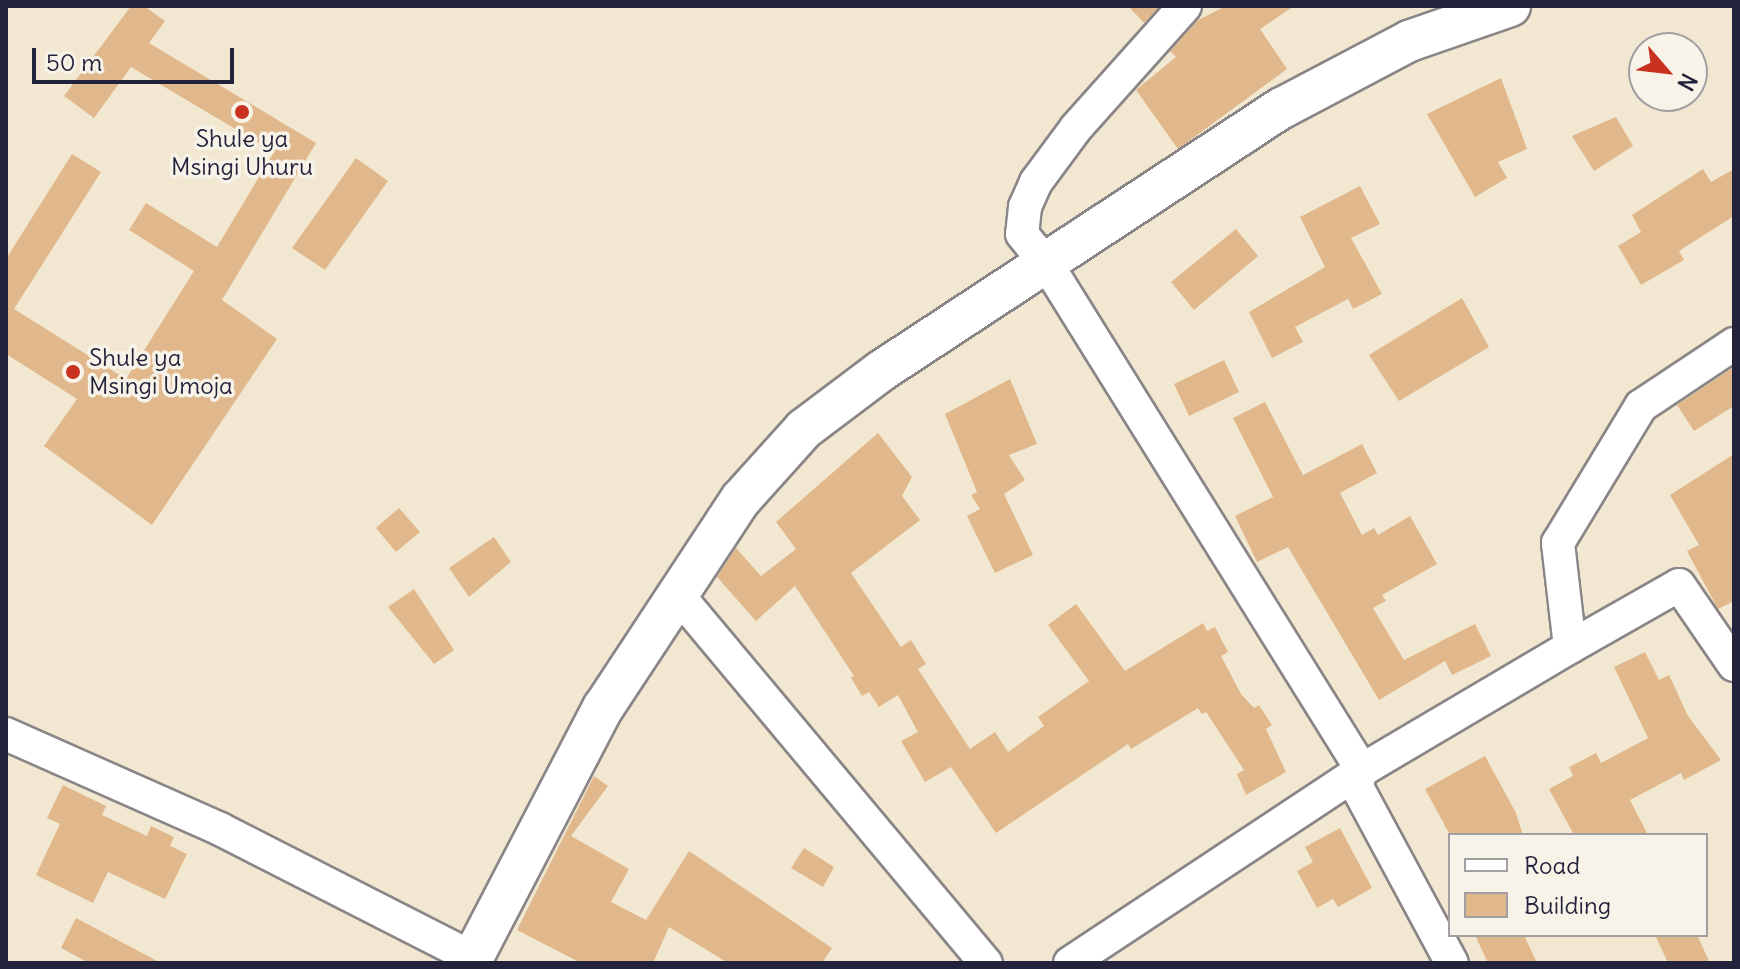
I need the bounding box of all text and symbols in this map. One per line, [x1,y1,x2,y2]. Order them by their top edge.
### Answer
scale bar [36,32,238,82]
north arrow [1628,32,1708,112]
text: 50 m [46,47,102,77]
text: N [1671,69,1703,96]
marker: Shule ya Msingi Uhuru [233,103,251,121]
place label: Shule ya Msingi Uhuru [171,125,313,181]
place label: Shule ya Msingi Umoja [89,344,233,400]
marker: Shule ya Msingi Umoja [64,363,82,381]
legend [1448,833,1708,937]
text: Road [1524,850,1580,880]
text: Building [1524,890,1611,920]

